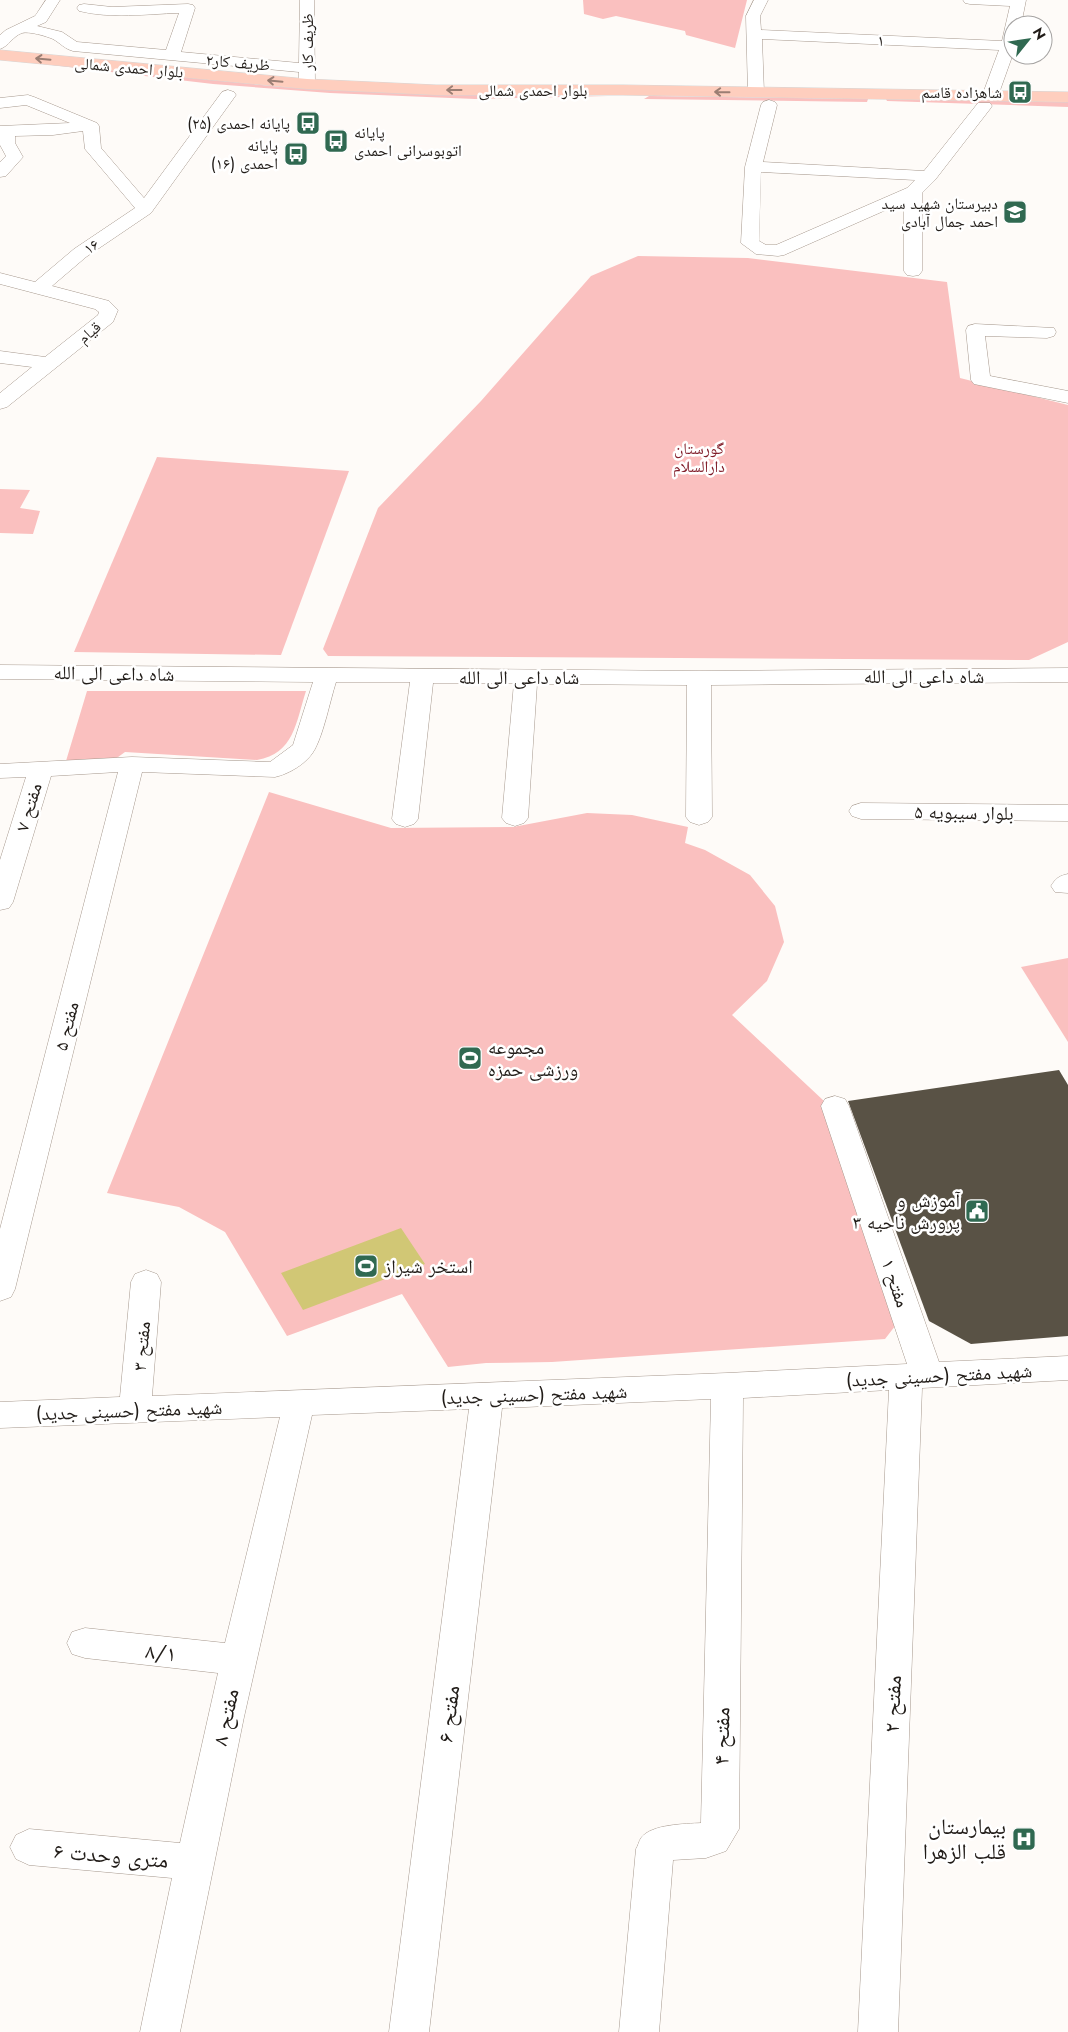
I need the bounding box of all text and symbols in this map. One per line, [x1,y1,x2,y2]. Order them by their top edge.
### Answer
street label: ظریف کار [296,13,319,72]
north arrow [1003,15,1053,65]
text: N [1028,24,1051,43]
street label: ۱ [877,29,885,52]
street label: ۲ظریف کار [205,48,271,77]
street label: بلوار احمدی شمالی [74,51,184,84]
one-way arrow [35,54,51,64]
one-way arrow [267,76,283,86]
street label: بلوار احمدی شمالی [478,79,588,102]
bus stop icon: شاهزاده قاسم [1007,79,1033,105]
place label: شاهزاده قاسم [921,81,1002,104]
one-way arrow [447,85,463,95]
one-way arrow [714,87,730,97]
bus stop icon: پایانه احمدی (۲۵) [295,110,321,136]
place label: پایانه احمدی (۲۵) [187,112,290,135]
place label: پایانه اتوبوسرانی احمدی [354,121,462,162]
bus stop icon: پایانه اتوبوسرانی احمدی [323,128,349,154]
place label: پایانه احمدی (۱۶) [211,134,278,175]
bus stop icon: پایانه احمدی (۱۶) [283,141,309,167]
place label: دبیرستان شهید سید احمد جمال آبادی [882,192,998,233]
school or university icon: دبیرستان شهید سید احمد جمال آبادی [1002,199,1028,225]
street label: ۱۶ [79,233,104,260]
street label: قیام [73,316,106,349]
park label: گورستان دارالسلام [673,437,725,478]
street label: شاه داعی الی الله [53,659,175,688]
street label: شاه داعی الی الله [864,663,984,690]
street label: شاه داعی الی الله [459,664,579,691]
street label: مفتح ۷ [8,779,49,835]
street label: بلوار سیبویه ۵ [914,798,1014,827]
street label: مفتح ۵ [47,999,86,1054]
place label: مجموعه ورزشی حمزه [488,1034,578,1083]
sports icon: مجموعه ورزشی حمزه [457,1045,483,1071]
place label: آموزش و پرورش ناحیه ۳ [853,1187,961,1236]
public building icon: آموزش و پرورش ناحیه ۳ [964,1198,990,1224]
sports icon: استخر شیراز [353,1253,379,1279]
place label: استخر شیراز [383,1253,473,1280]
street label: مفتح ۱ [875,1255,916,1311]
street label: مفتح ۳ [126,1320,157,1372]
street label: شهید مفتح (حسینی جدید) [845,1357,1033,1394]
street label: شهید مفتح (حسینی جدید) [440,1378,628,1411]
street label: شهید مفتح (حسینی جدید) [35,1394,223,1427]
street label: ۸/۱ [144,1634,178,1670]
street label: مفتح ۲ [875,1675,909,1733]
street label: مفتح ۶ [429,1683,467,1745]
street label: مفتح ۸ [203,1685,247,1749]
street label: مفتح ۴ [704,1707,738,1765]
place label: بیمارستان قلب الزهرا [923,1810,1006,1867]
hospital icon: بیمارستان قلب الزهرا [1011,1826,1037,1852]
street label: ۶ متری وحدت [52,1834,170,1876]

